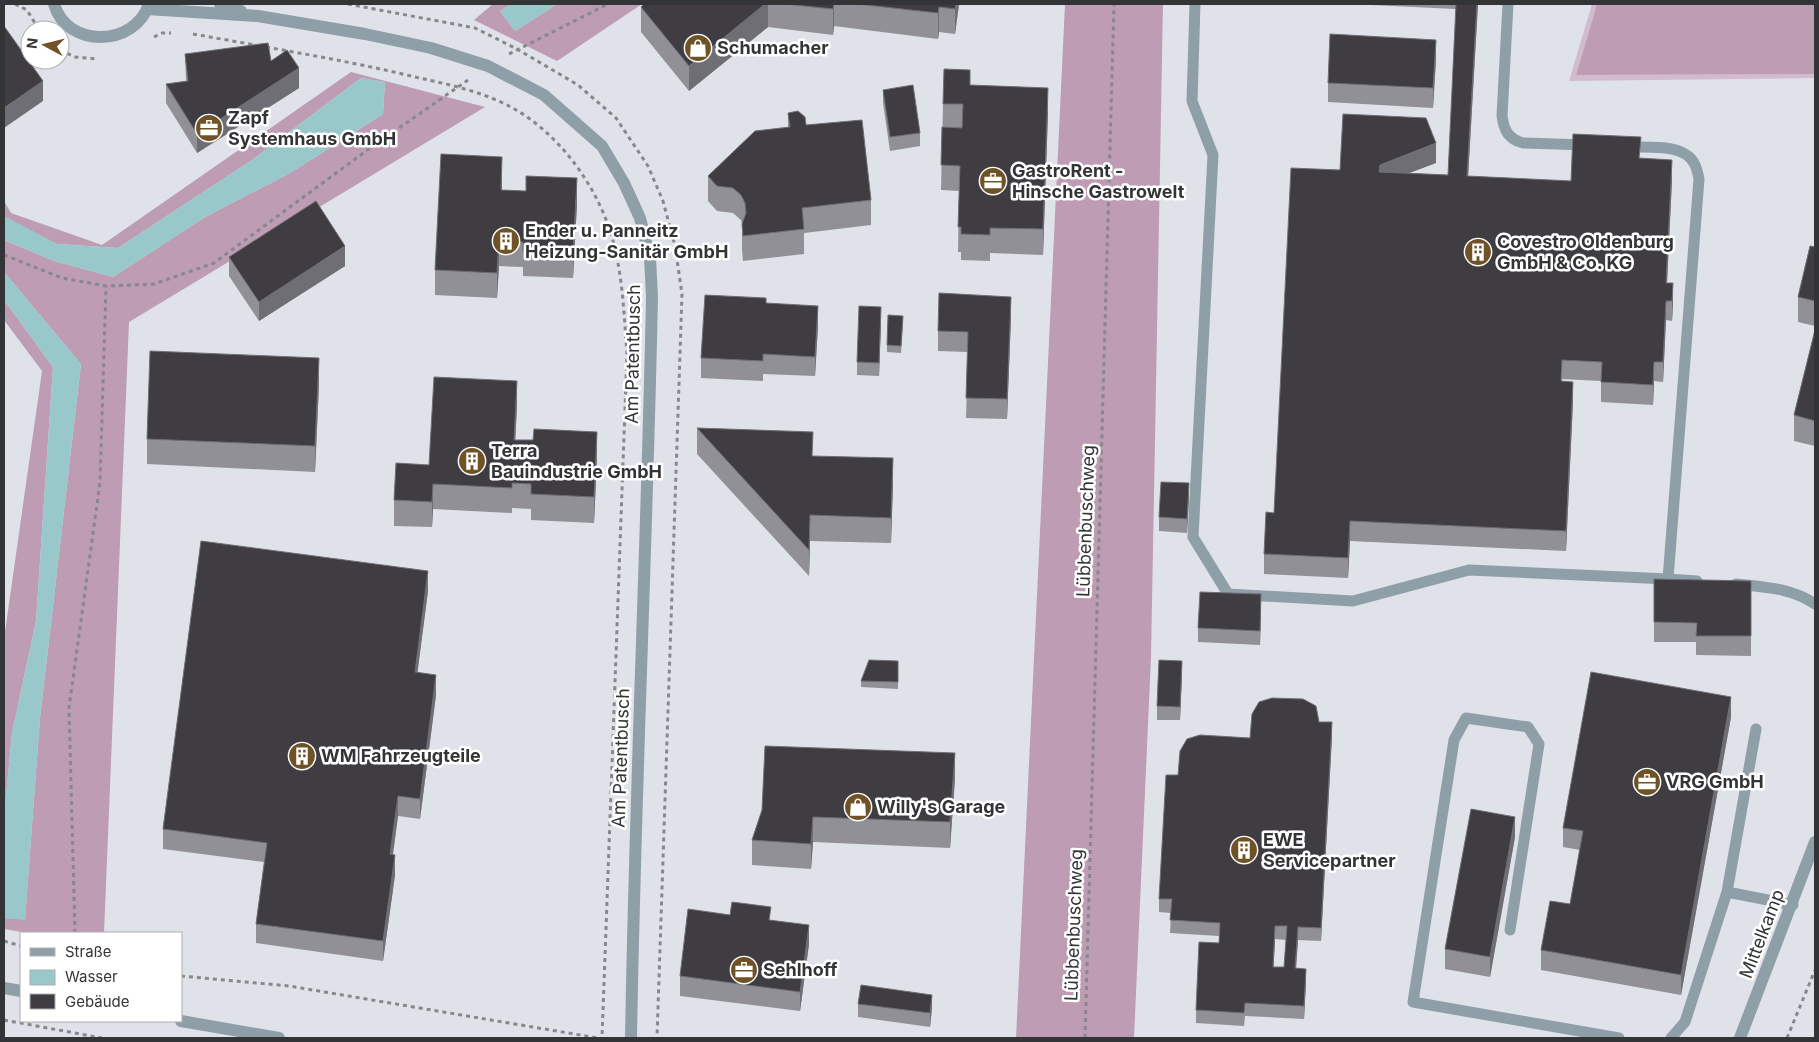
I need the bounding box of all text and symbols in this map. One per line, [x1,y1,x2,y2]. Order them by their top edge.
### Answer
north arrow [20,20,70,70]
shop icon: Schumacher [683,33,713,63]
text: N [23,37,41,50]
place label: Schumacher [717,37,829,58]
place label: Zapf Systemhaus GmbH [228,107,396,149]
office icon: Zapf Systemhaus GmbH [194,113,224,143]
place label: GastroRent - Hinsche Gastrowelt [1012,160,1185,202]
office icon: GastroRent - Hinsche Gastrowelt [978,166,1008,196]
place label: Ender u. Panneitz Heizung-Sanitär GmbH [525,220,728,262]
building icon: Ender u. Panneitz Heizung-Sanitär GmbH [491,226,521,256]
place label: Covestro Oldenburg GmbH & Co. KG [1497,231,1674,273]
building icon: Covestro Oldenburg GmbH & Co. KG [1463,237,1493,267]
street label: Am Patentbusch [621,284,644,424]
place label: Terra Bauindustrie GmbH [491,440,662,482]
street label: Lübbenbuschweg [1072,445,1099,597]
building icon: Terra Bauindustrie GmbH [457,446,487,476]
street label: Am Patentbusch [608,688,633,828]
building icon: WM Fahrzeugteile [287,741,317,771]
place label: WM Fahrzeugteile [321,745,481,766]
office icon: VRG GmbH [1632,767,1662,797]
place label: VRG GmbH [1666,771,1764,792]
shop icon: Willy's Garage [843,792,873,822]
place label: Willy's Garage [877,796,1006,817]
place label: EWE Servicepartner [1263,829,1396,871]
building icon: EWE Servicepartner [1229,835,1259,865]
street label: Lübbenbuschweg [1060,849,1087,1001]
street label: Mittelkamp [1735,886,1788,981]
legend [20,932,182,1022]
text: Straße [65,942,112,961]
office icon: Sehlhoff [729,955,759,985]
place label: Sehlhoff [763,959,837,980]
text: Wasser [65,967,118,986]
text: Gebäude [65,992,130,1011]

